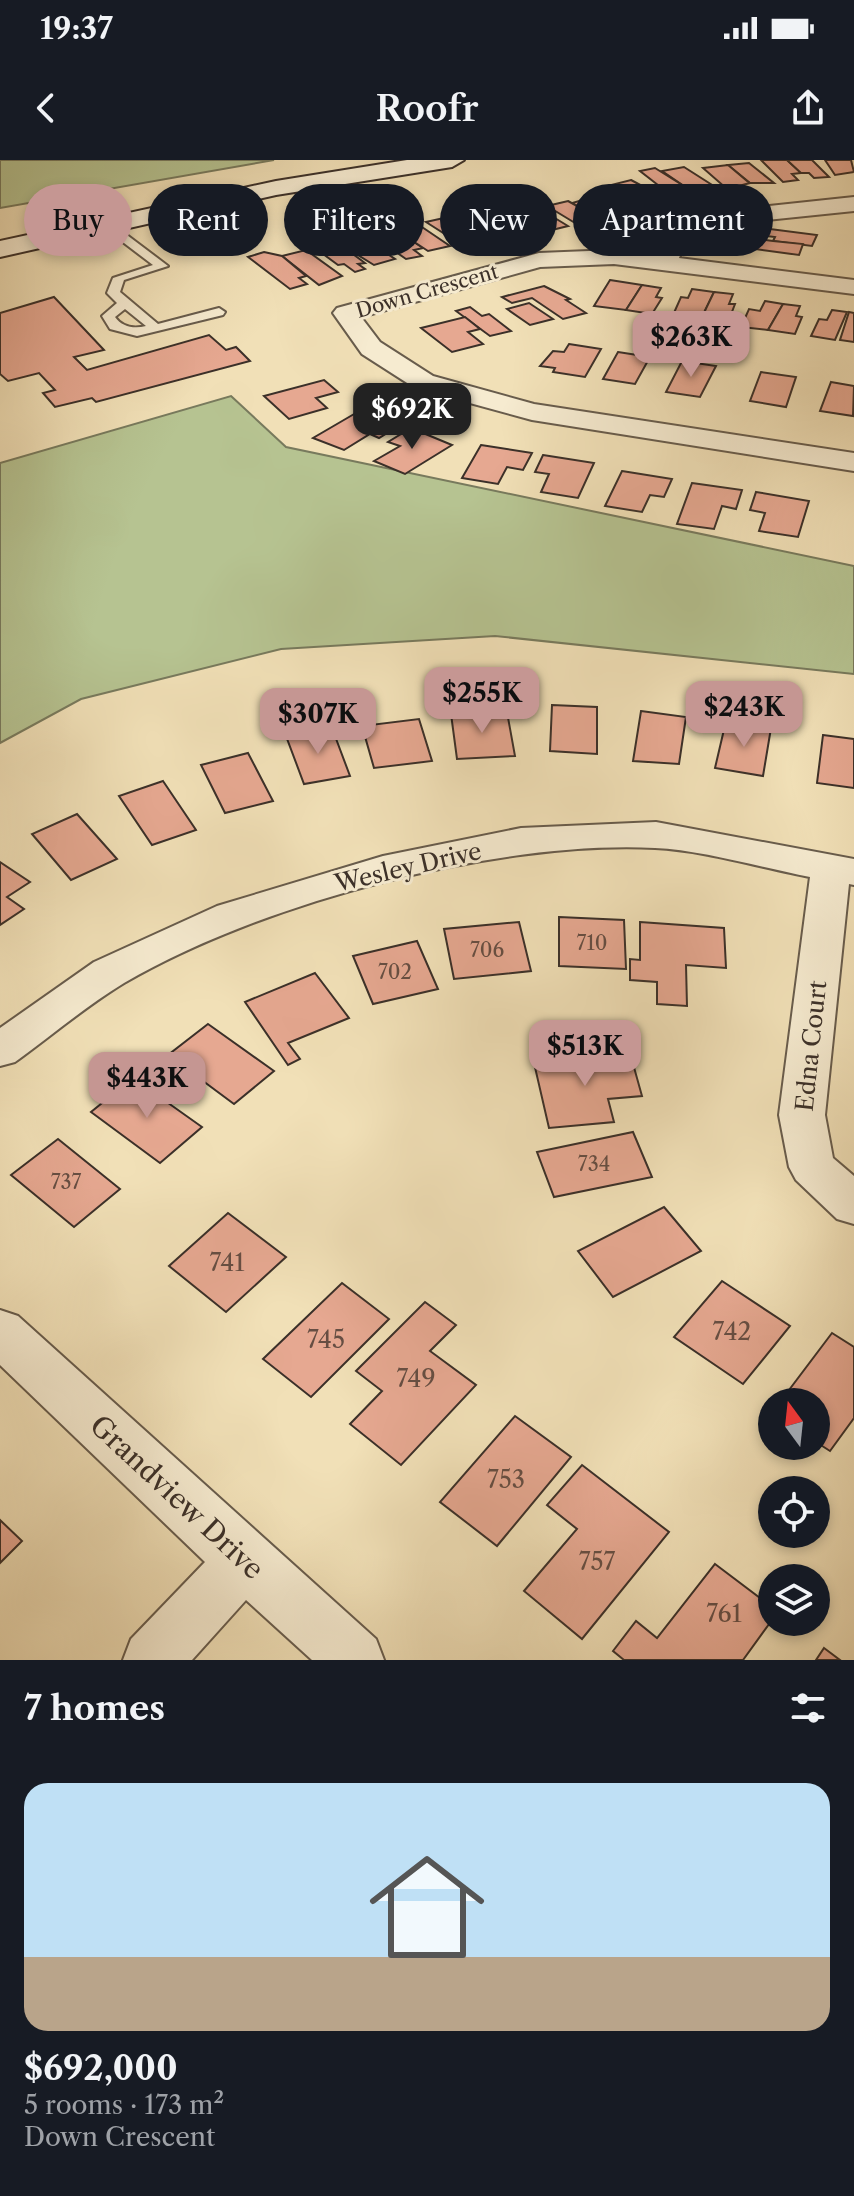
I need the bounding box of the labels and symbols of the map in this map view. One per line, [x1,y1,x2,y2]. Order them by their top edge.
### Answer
street label: Down Crescent [353,259,501,323]
pin: $263K [635,311,747,379]
pin: $692K [356,383,468,451]
pin: $255K [426,667,538,735]
pin: $243K [688,681,800,749]
pin: $307K [262,688,374,756]
street label: Wesley Drive [331,836,484,898]
house number: 710 [577,931,607,955]
house number: 706 [470,938,504,962]
house number: 702 [378,960,412,984]
street label: Edna Court [790,979,832,1113]
pin: $513K [529,1020,641,1088]
pin: $443K [91,1052,203,1120]
house number: 734 [578,1152,610,1176]
house number: 737 [51,1170,82,1194]
house number: 741 [209,1248,245,1277]
house number: 742 [713,1317,751,1346]
house number: 745 [307,1325,345,1354]
house number: 749 [396,1364,436,1393]
north arrow [758,1388,830,1460]
street label: Grandview Drive [83,1408,271,1586]
house number: 753 [487,1465,525,1494]
house number: 757 [579,1547,616,1576]
house number: 761 [706,1599,742,1628]

